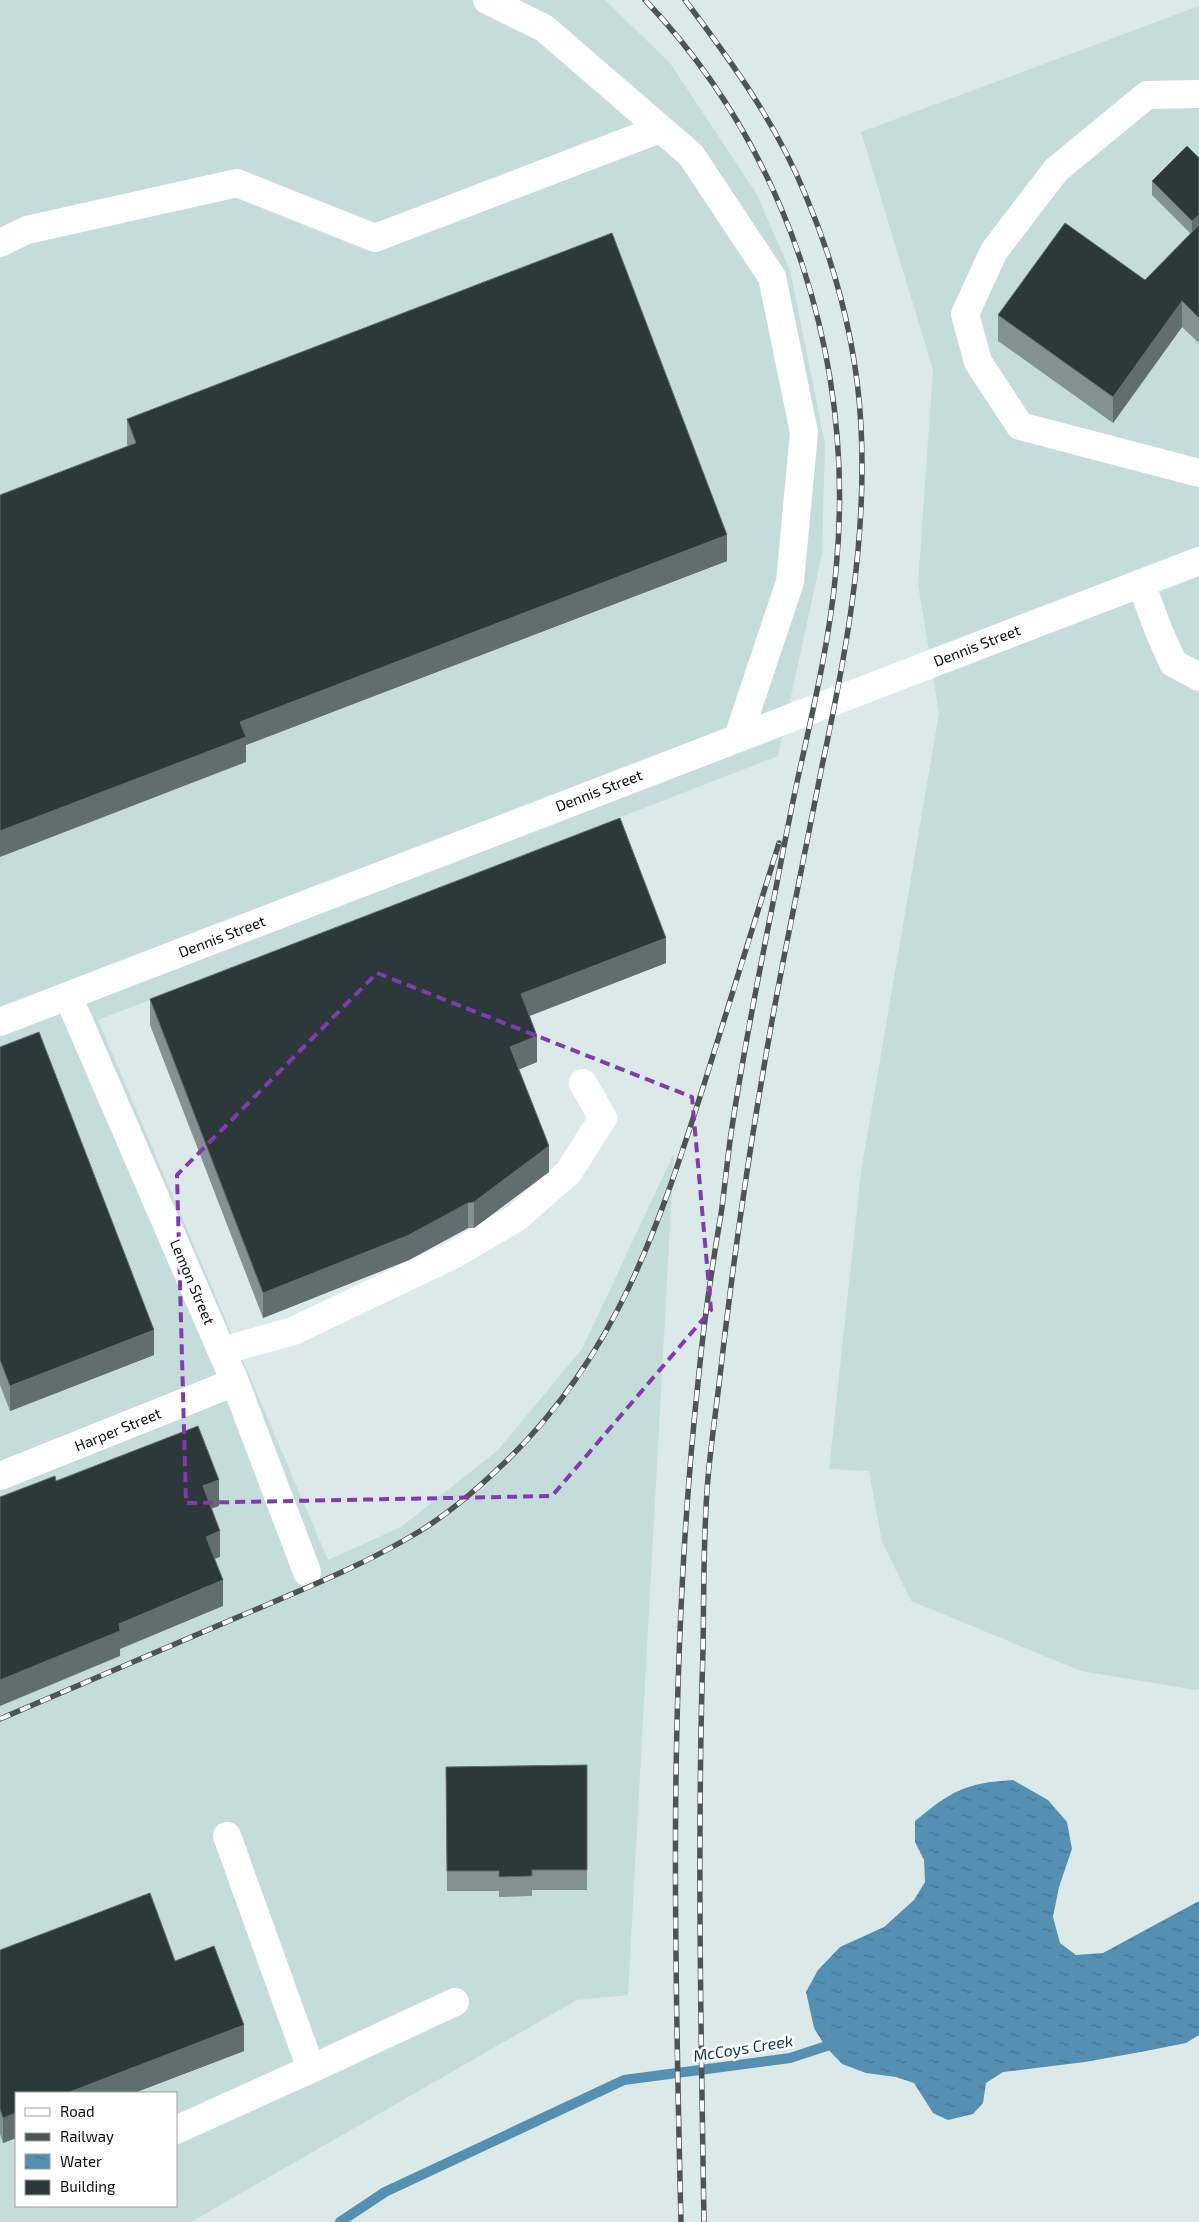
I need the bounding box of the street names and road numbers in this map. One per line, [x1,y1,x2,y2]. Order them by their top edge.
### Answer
street label: Dennis Street [931,620,1023,670]
street label: Dennis Street [553,765,645,815]
street label: Dennis Street [176,911,268,961]
street label: Lemon Street [167,1236,219,1327]
street label: Harper Street [72,1403,164,1455]

